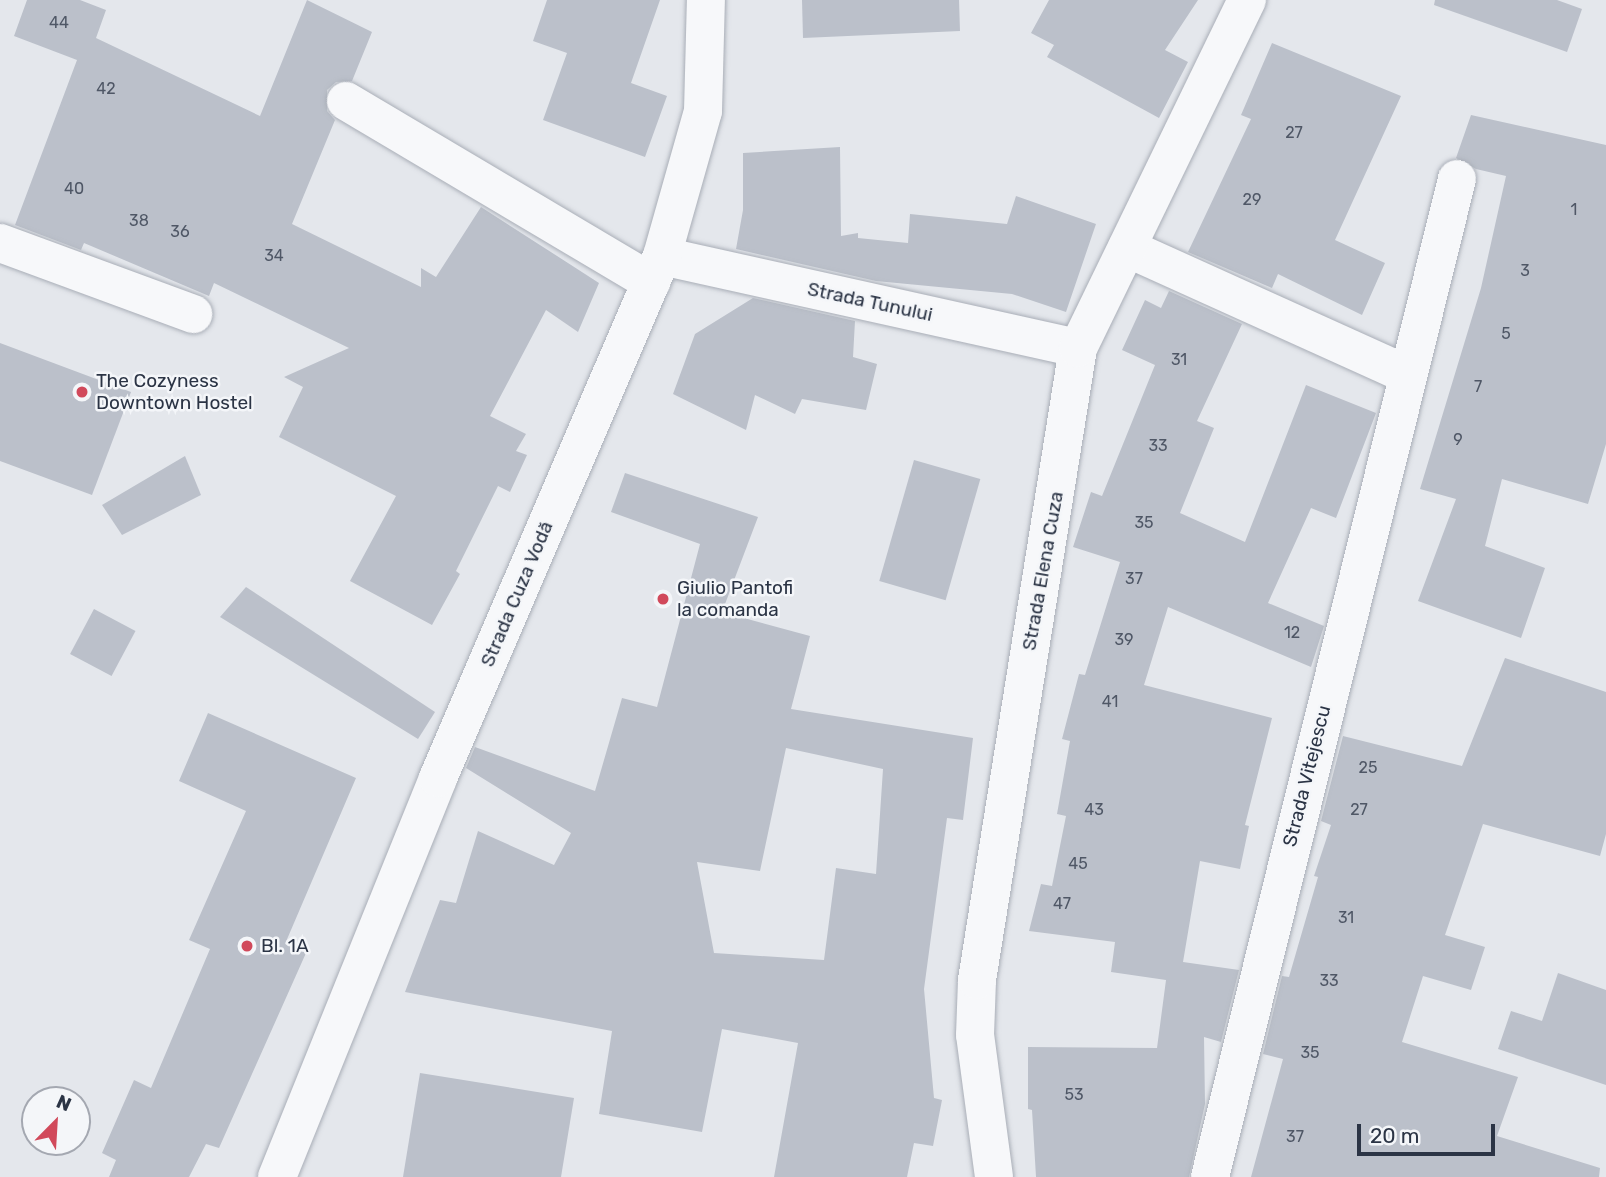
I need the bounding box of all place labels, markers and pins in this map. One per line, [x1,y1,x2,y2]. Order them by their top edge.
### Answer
place label: The Cozyness Downtown Hostel [96,370,253,414]
marker: The Cozyness Downtown Hostel [74,384,90,400]
place label: Giulio Pantofi la comanda [677,577,793,621]
marker: Giulio Pantofi la comanda [655,591,671,607]
place label: Bl. 1A [261,935,309,957]
marker: Bl. 1A [239,938,255,954]

